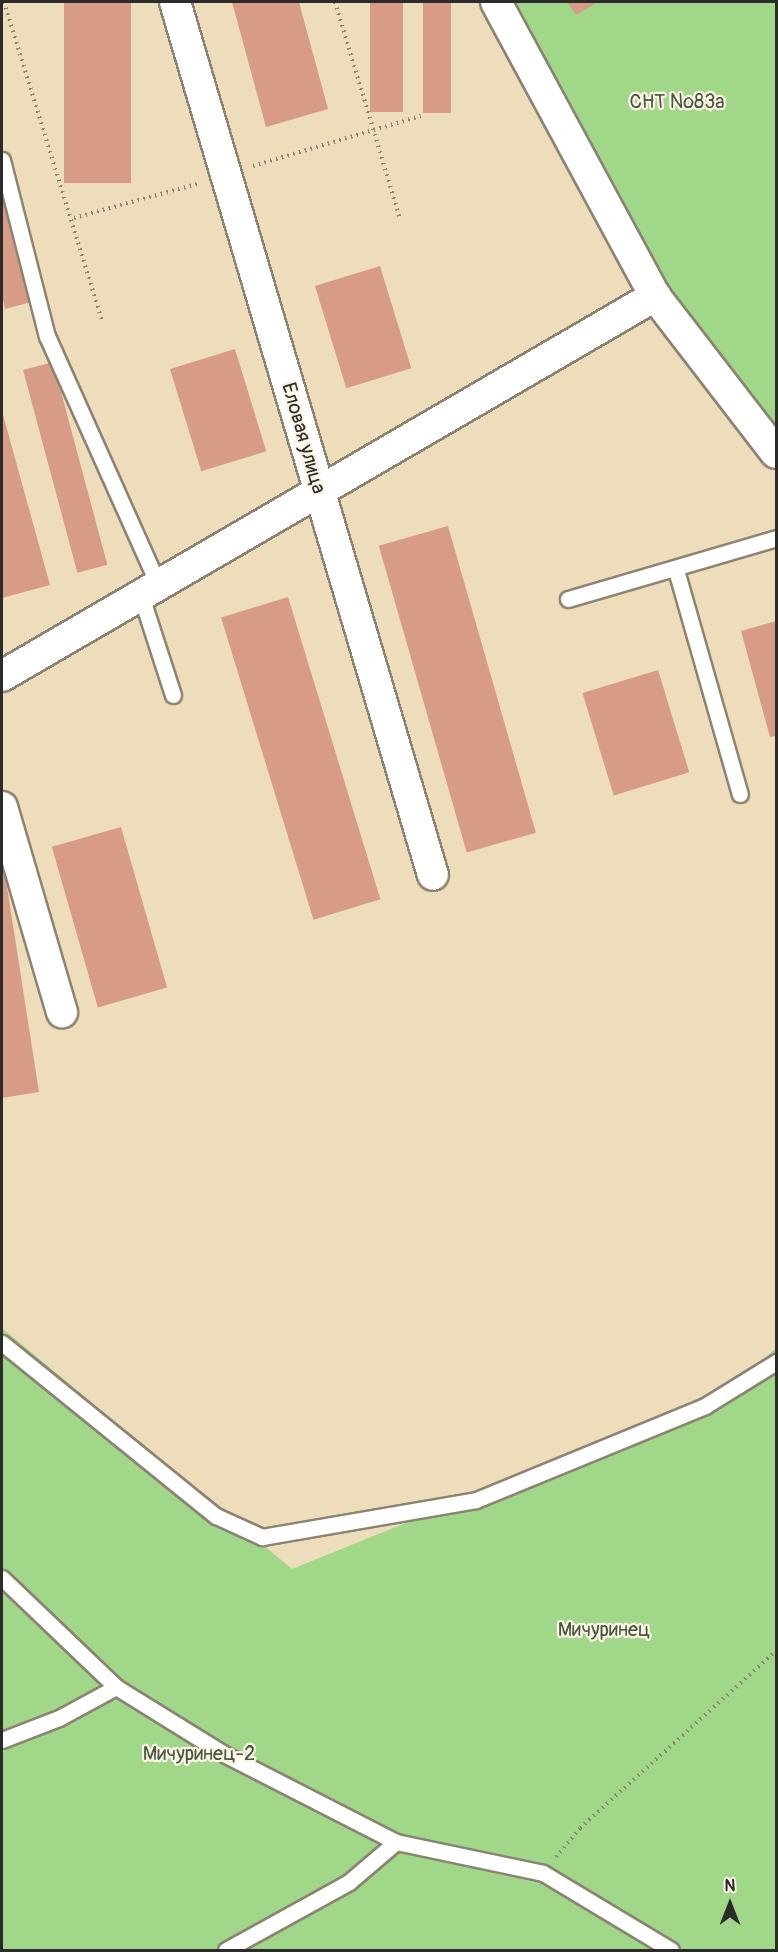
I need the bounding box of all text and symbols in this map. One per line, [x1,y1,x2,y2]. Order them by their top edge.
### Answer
park label: СНТ №83а [629,89,725,113]
street label: Еловая улица [277,380,331,496]
park label: Мичуринец [558,1617,650,1641]
park label: Мичуринец-2 [143,1741,255,1765]
north arrow [700,1874,760,1934]
text: N [725,1876,735,1896]

